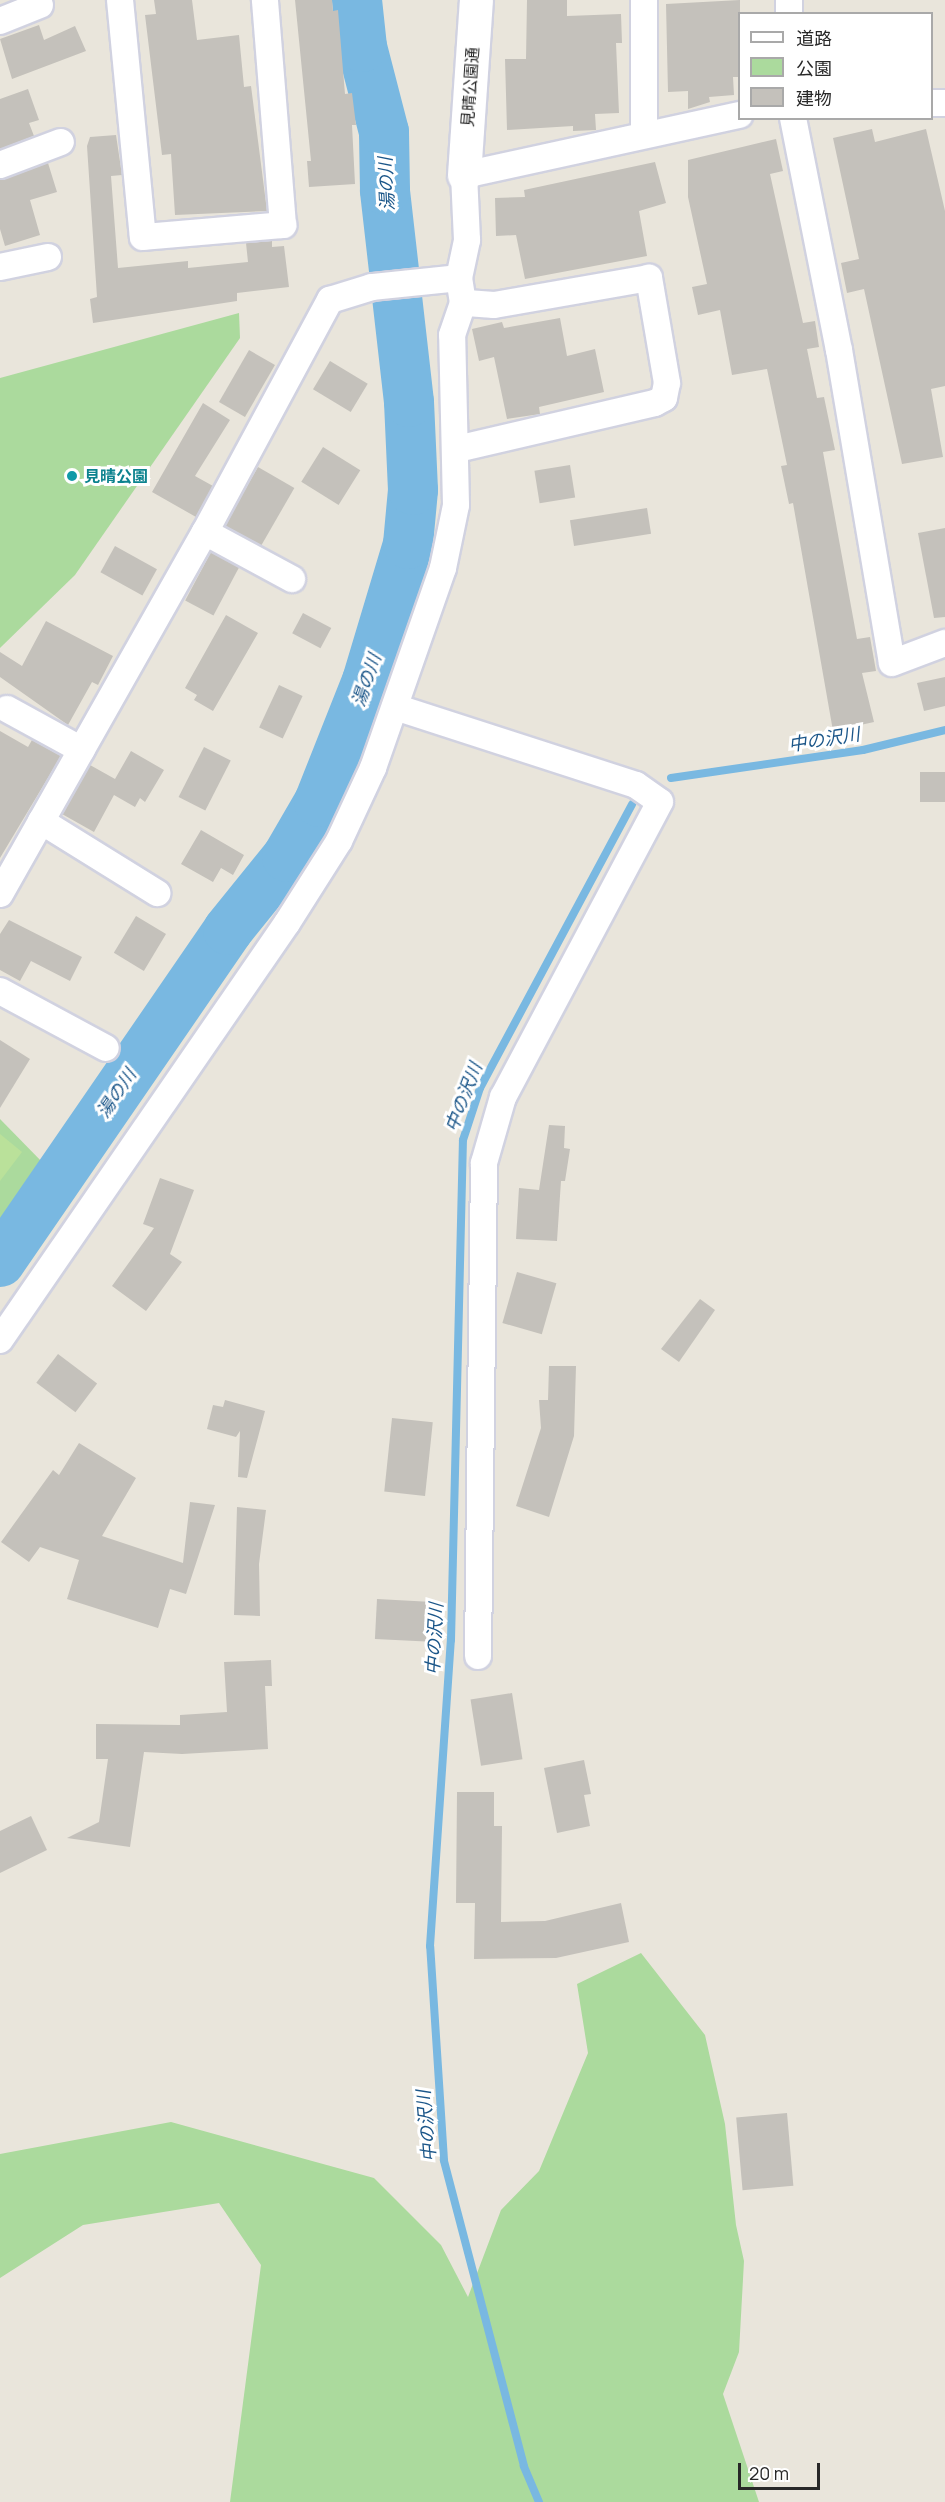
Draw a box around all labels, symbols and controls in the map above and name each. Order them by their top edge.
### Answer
legend [738,12,933,120]
text: 道路 [796,26,832,50]
street label: 見晴公園通 [458,46,482,128]
text: 公園 [796,56,832,80]
text: 建物 [796,86,832,110]
water label: 湯の川 [374,156,398,212]
place label: 見晴公園 [84,466,148,486]
marker: 見晴公園 [65,469,79,483]
water label: 湯の川 [347,651,385,709]
water label: 中の沢川 [787,723,861,755]
water label: 中の沢川 [440,1060,486,1134]
water label: 湯の川 [92,1065,140,1121]
water label: 中の沢川 [421,1602,447,1676]
water label: 中の沢川 [412,2089,440,2163]
scale bar [741,2451,824,2489]
text: 20 m [749,2461,789,2485]

